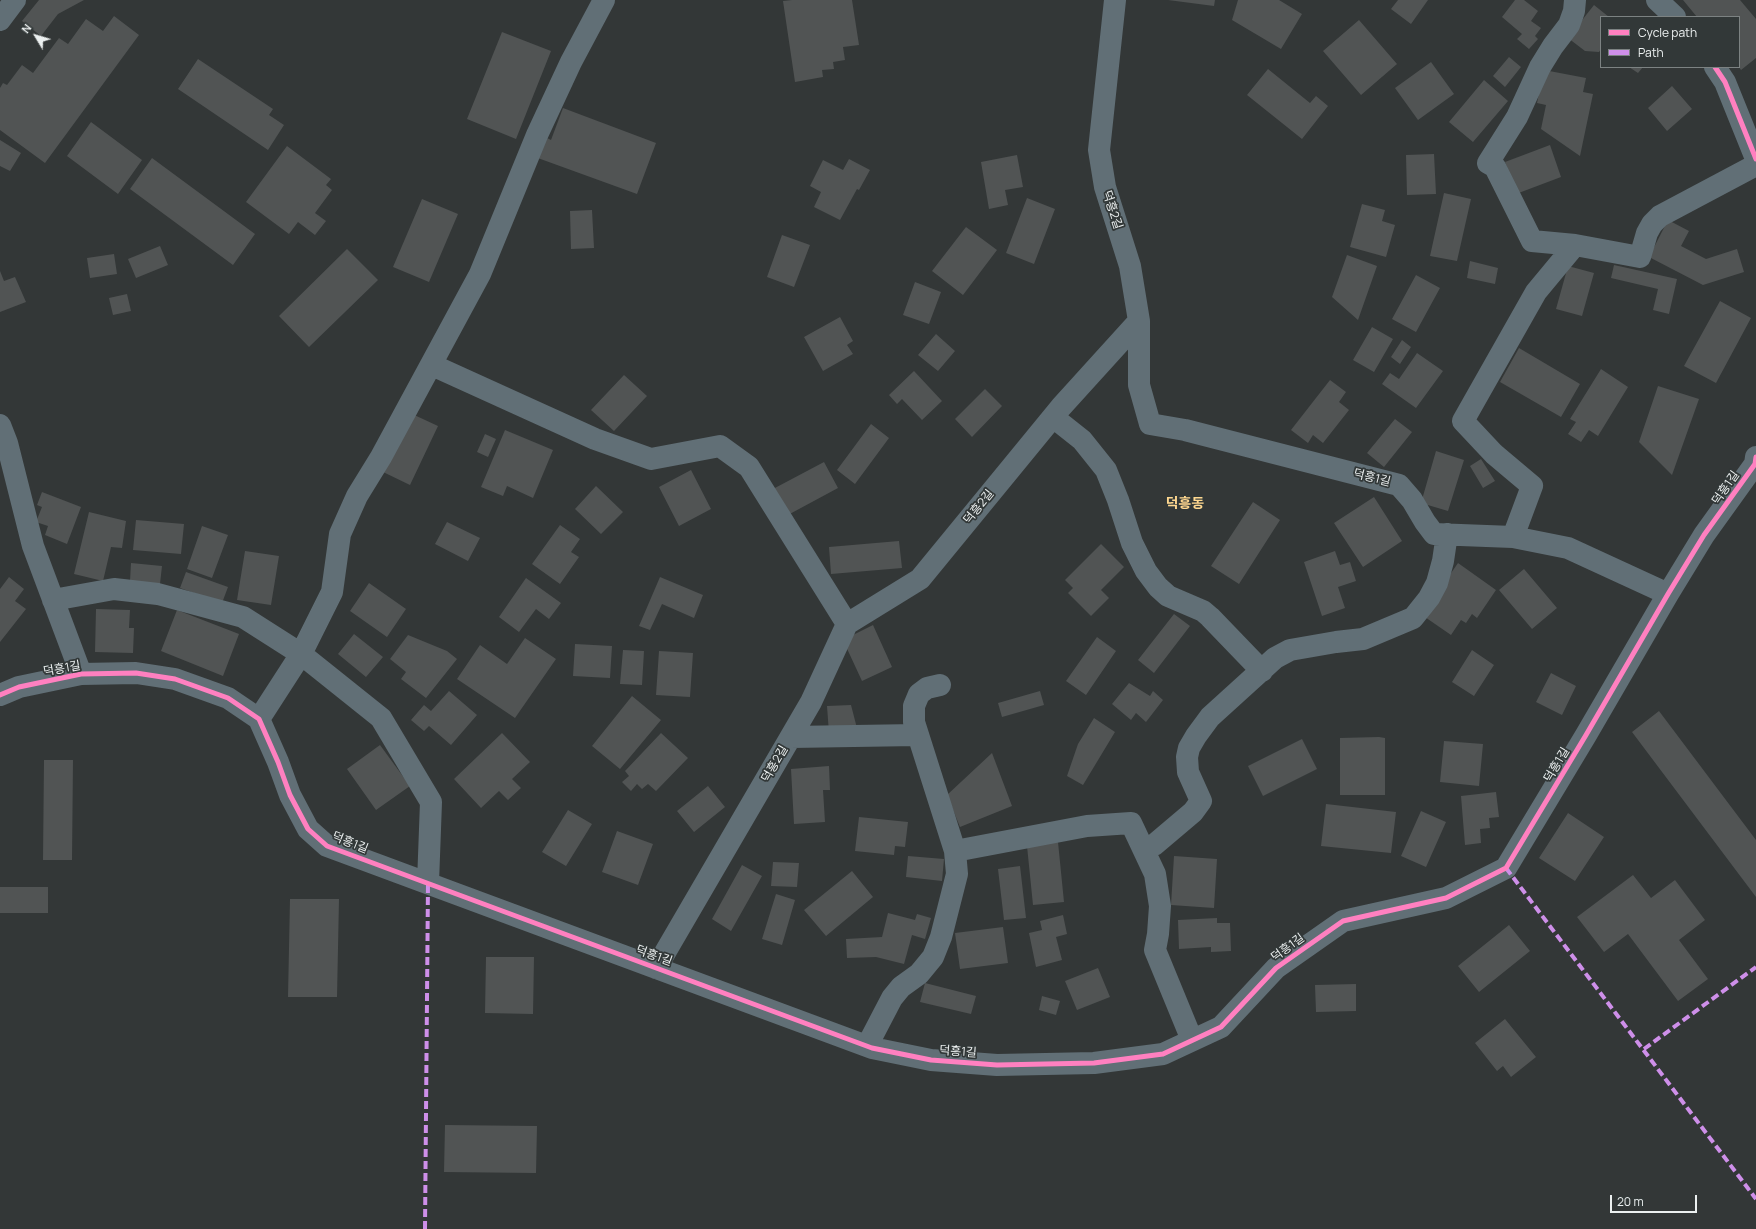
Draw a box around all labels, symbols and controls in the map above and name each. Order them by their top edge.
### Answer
north arrow [16,16,56,56]
legend [1600,16,1740,68]
text: N [18,21,34,36]
text: Cycle path [1638,24,1697,41]
text: Path [1638,44,1664,61]
street label: 덕흥2길 [1099,189,1125,231]
street label: 덕흥1길 [1352,466,1392,490]
street label: 덕흥1길 [1709,468,1743,508]
street label: 덕흥2길 [961,487,997,527]
district label: 덕흥동 [1166,496,1204,512]
street label: 덕흥1길 [42,659,82,679]
street label: 덕흥2길 [759,743,791,785]
street label: 덕흥1길 [1541,745,1573,785]
street label: 덕흥1길 [330,829,370,857]
street label: 덕흥1길 [1268,931,1308,965]
street label: 덕흥1길 [634,943,674,969]
street label: 덕흥1길 [939,1043,977,1061]
scale bar [1612,1187,1699,1213]
text: 20 m [1617,1193,1644,1210]

